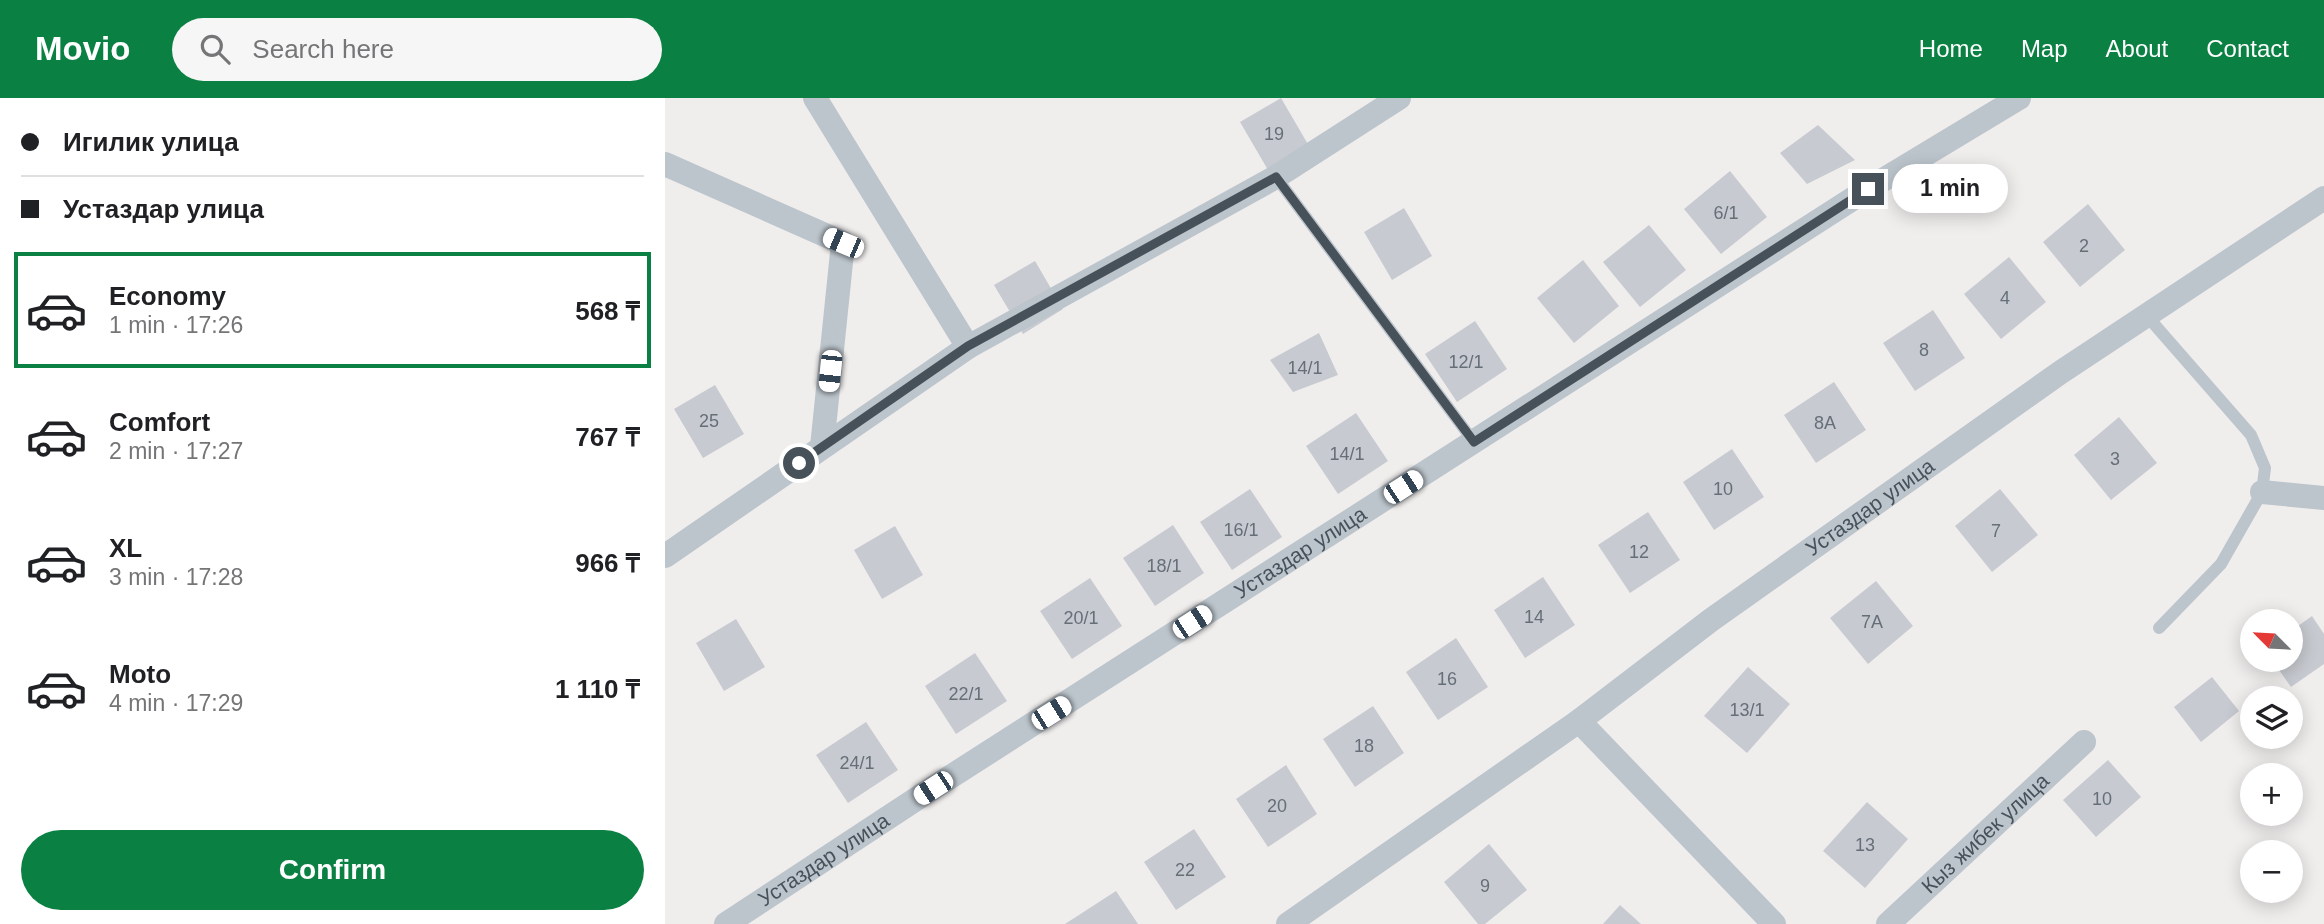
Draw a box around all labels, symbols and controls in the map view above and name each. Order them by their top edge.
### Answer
search box [172,18,662,81]
text: Movio [35,30,130,67]
icon: search [196,30,234,68]
text: Search here [252,34,394,64]
text: Home [1919,35,1983,62]
text: Map [2021,35,2068,62]
text: About [2106,35,2168,62]
text: Contact [2206,35,2289,62]
house number: 19 [1264,124,1284,144]
text: Игилик улица [63,127,239,157]
callout: 1 min [1893,164,2008,214]
route end [1852,173,1884,205]
text: 1 min [1920,175,1980,201]
text: Устаздар улица [63,194,264,224]
house number: 6/1 [1713,203,1739,223]
car [820,225,867,261]
house number: 2 [2079,236,2089,256]
icon: car [25,279,88,342]
text: Economy [109,281,226,311]
house number: 4 [2000,288,2010,308]
text: 568 ₸ [575,296,640,326]
text: 1 min · 17:26 [109,312,243,338]
house number: 8 [1919,340,1929,360]
car [818,349,843,393]
house number: 12/1 [1448,352,1484,372]
house number: 14/1 [1287,358,1323,378]
icon: car [25,405,88,468]
text: Comfort [109,407,210,437]
house number: 25 [699,411,719,431]
house number: 8А [1814,413,1836,433]
text: 767 ₸ [575,422,640,452]
text: 2 min · 17:27 [109,438,243,464]
house number: 14/1 [1329,444,1365,464]
route start [783,447,815,479]
house number: 3 [2110,449,2120,469]
street label: Устаздар улица [1801,453,1939,560]
car [1380,467,1427,507]
house number: 10 [1713,479,1733,499]
street label: Устаздар улица [1230,501,1370,603]
house number: 16/1 [1223,520,1259,540]
house number: 7 [1991,521,2001,541]
icon: car [25,531,88,594]
text: XL [109,533,142,563]
house number: 12 [1629,542,1649,562]
text: 966 ₸ [575,548,640,578]
house number: 18/1 [1146,556,1182,576]
text: 3 min · 17:28 [109,564,243,590]
car [1169,602,1216,642]
house number: 14 [1524,607,1544,627]
house number: 20/1 [1063,608,1099,628]
north arrow [2240,609,2303,672]
map controls [2240,609,2303,903]
house number: 7А [1861,612,1883,632]
icon: car [25,657,88,720]
text: Moto [109,659,171,689]
house number: 16 [1437,669,1457,689]
text: 1 110 ₸ [555,674,640,704]
house number: 22/1 [948,684,984,704]
button: layers [2240,686,2303,749]
text: 4 min · 17:29 [109,690,243,716]
car [1028,693,1075,733]
house number: 13/1 [1729,700,1765,720]
house number: 18 [1354,736,1374,756]
house number: 24/1 [839,753,875,773]
button: + [2240,763,2303,826]
car [910,768,957,808]
street label: Кыз жибек улица [1917,768,2054,898]
house number: 10 [2092,789,2112,809]
house number: 20 [1267,796,1287,816]
street label: Устаздар улица [754,808,893,911]
button: Confirm [21,830,644,910]
house number: 13 [1855,835,1875,855]
button: − [2240,840,2303,903]
house number: 22 [1175,860,1195,880]
house number: 9 [1480,876,1490,896]

